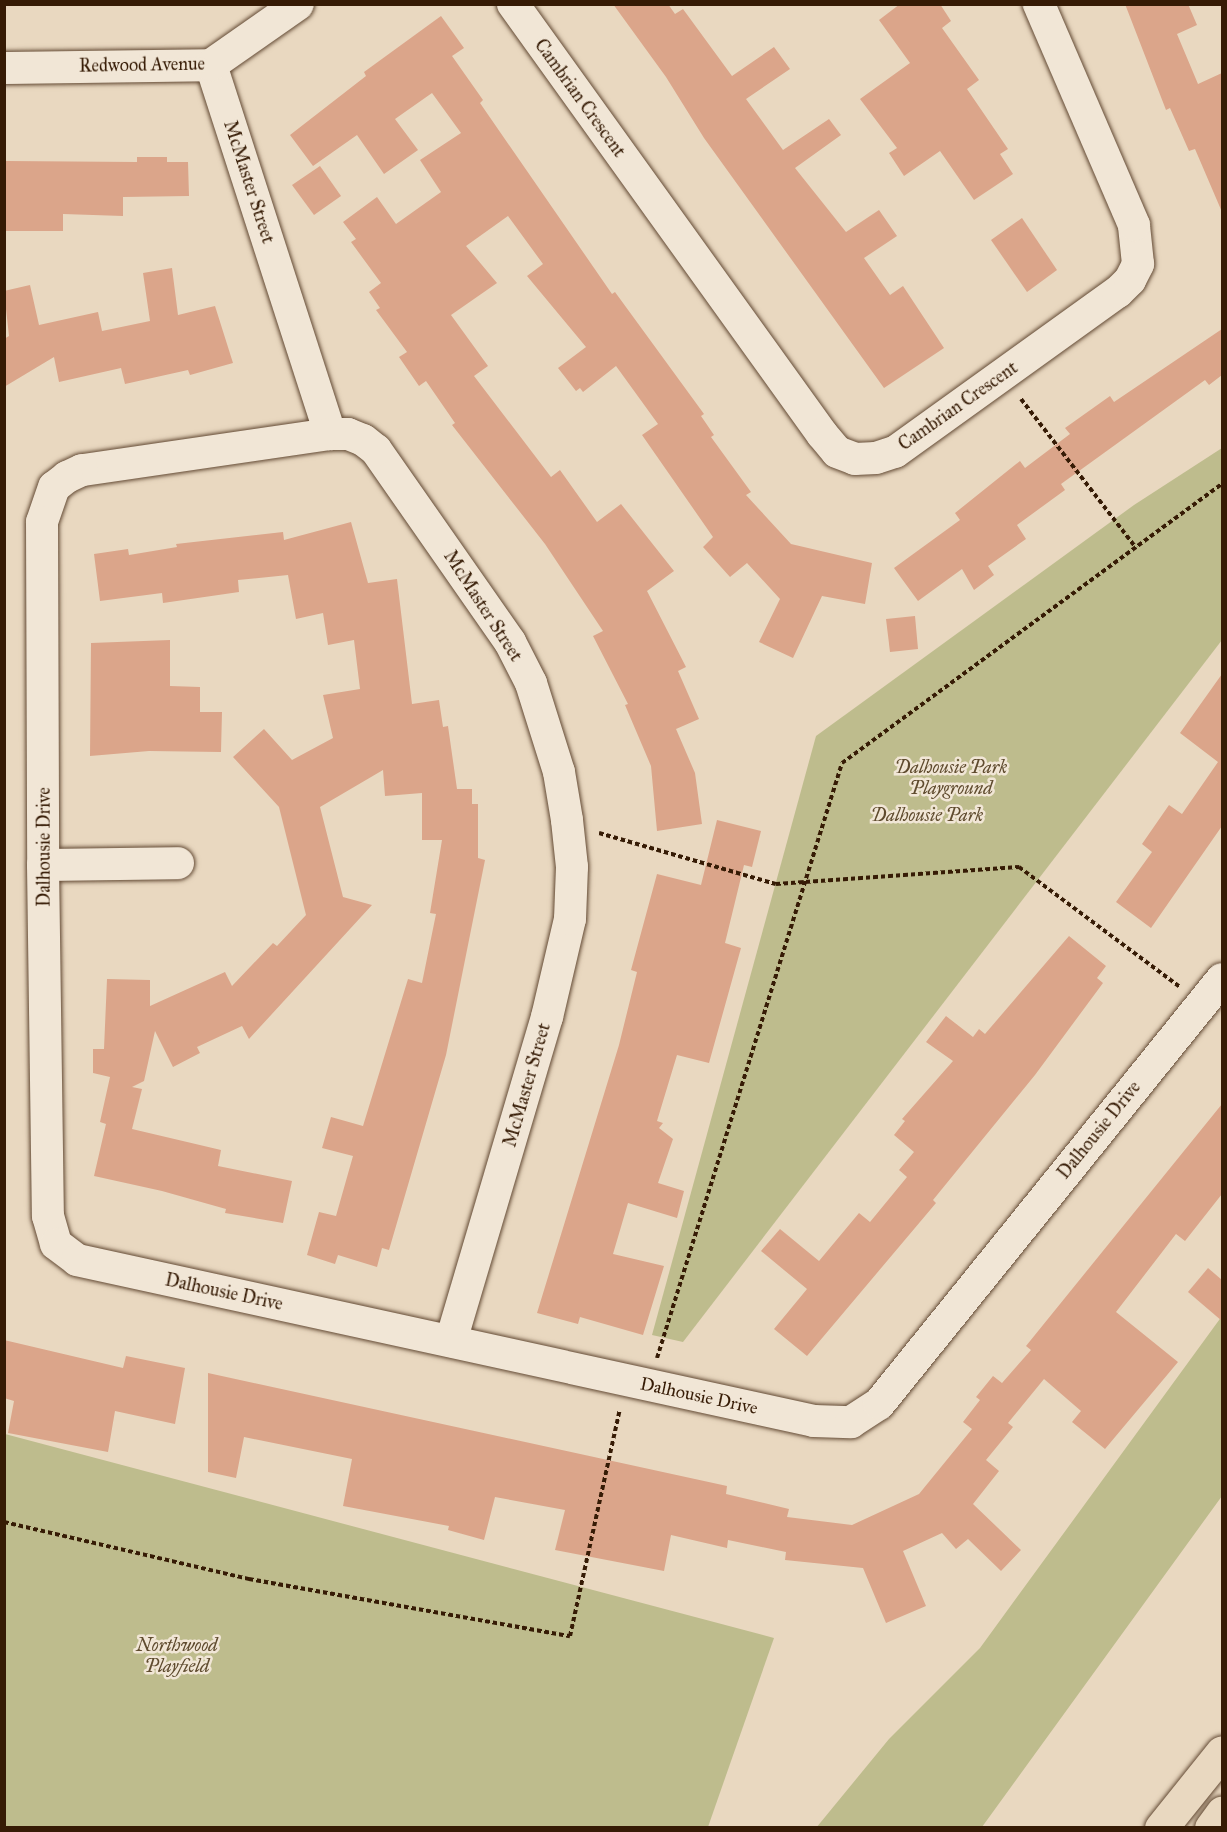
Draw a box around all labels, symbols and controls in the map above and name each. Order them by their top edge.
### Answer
street label: Cambrian Crescent [530,35,630,161]
street label: Redwood Avenue [79,53,205,77]
street label: McMaster Street [219,118,279,246]
street label: Cambrian Crescent [894,357,1022,455]
street label: McMaster Street [439,546,527,666]
park label: Dalhousie Park Playground [895,757,1007,800]
street label: Dalhousie Drive [33,787,55,907]
park label: Dalhousie Park [871,804,983,826]
street label: McMaster Street [499,1021,555,1149]
street label: Dalhousie Drive [1053,1077,1145,1183]
street label: Dalhousie Drive [163,1269,285,1315]
street label: Dalhousie Drive [638,1373,760,1419]
park label: Northwood Playfield [136,1635,218,1678]

